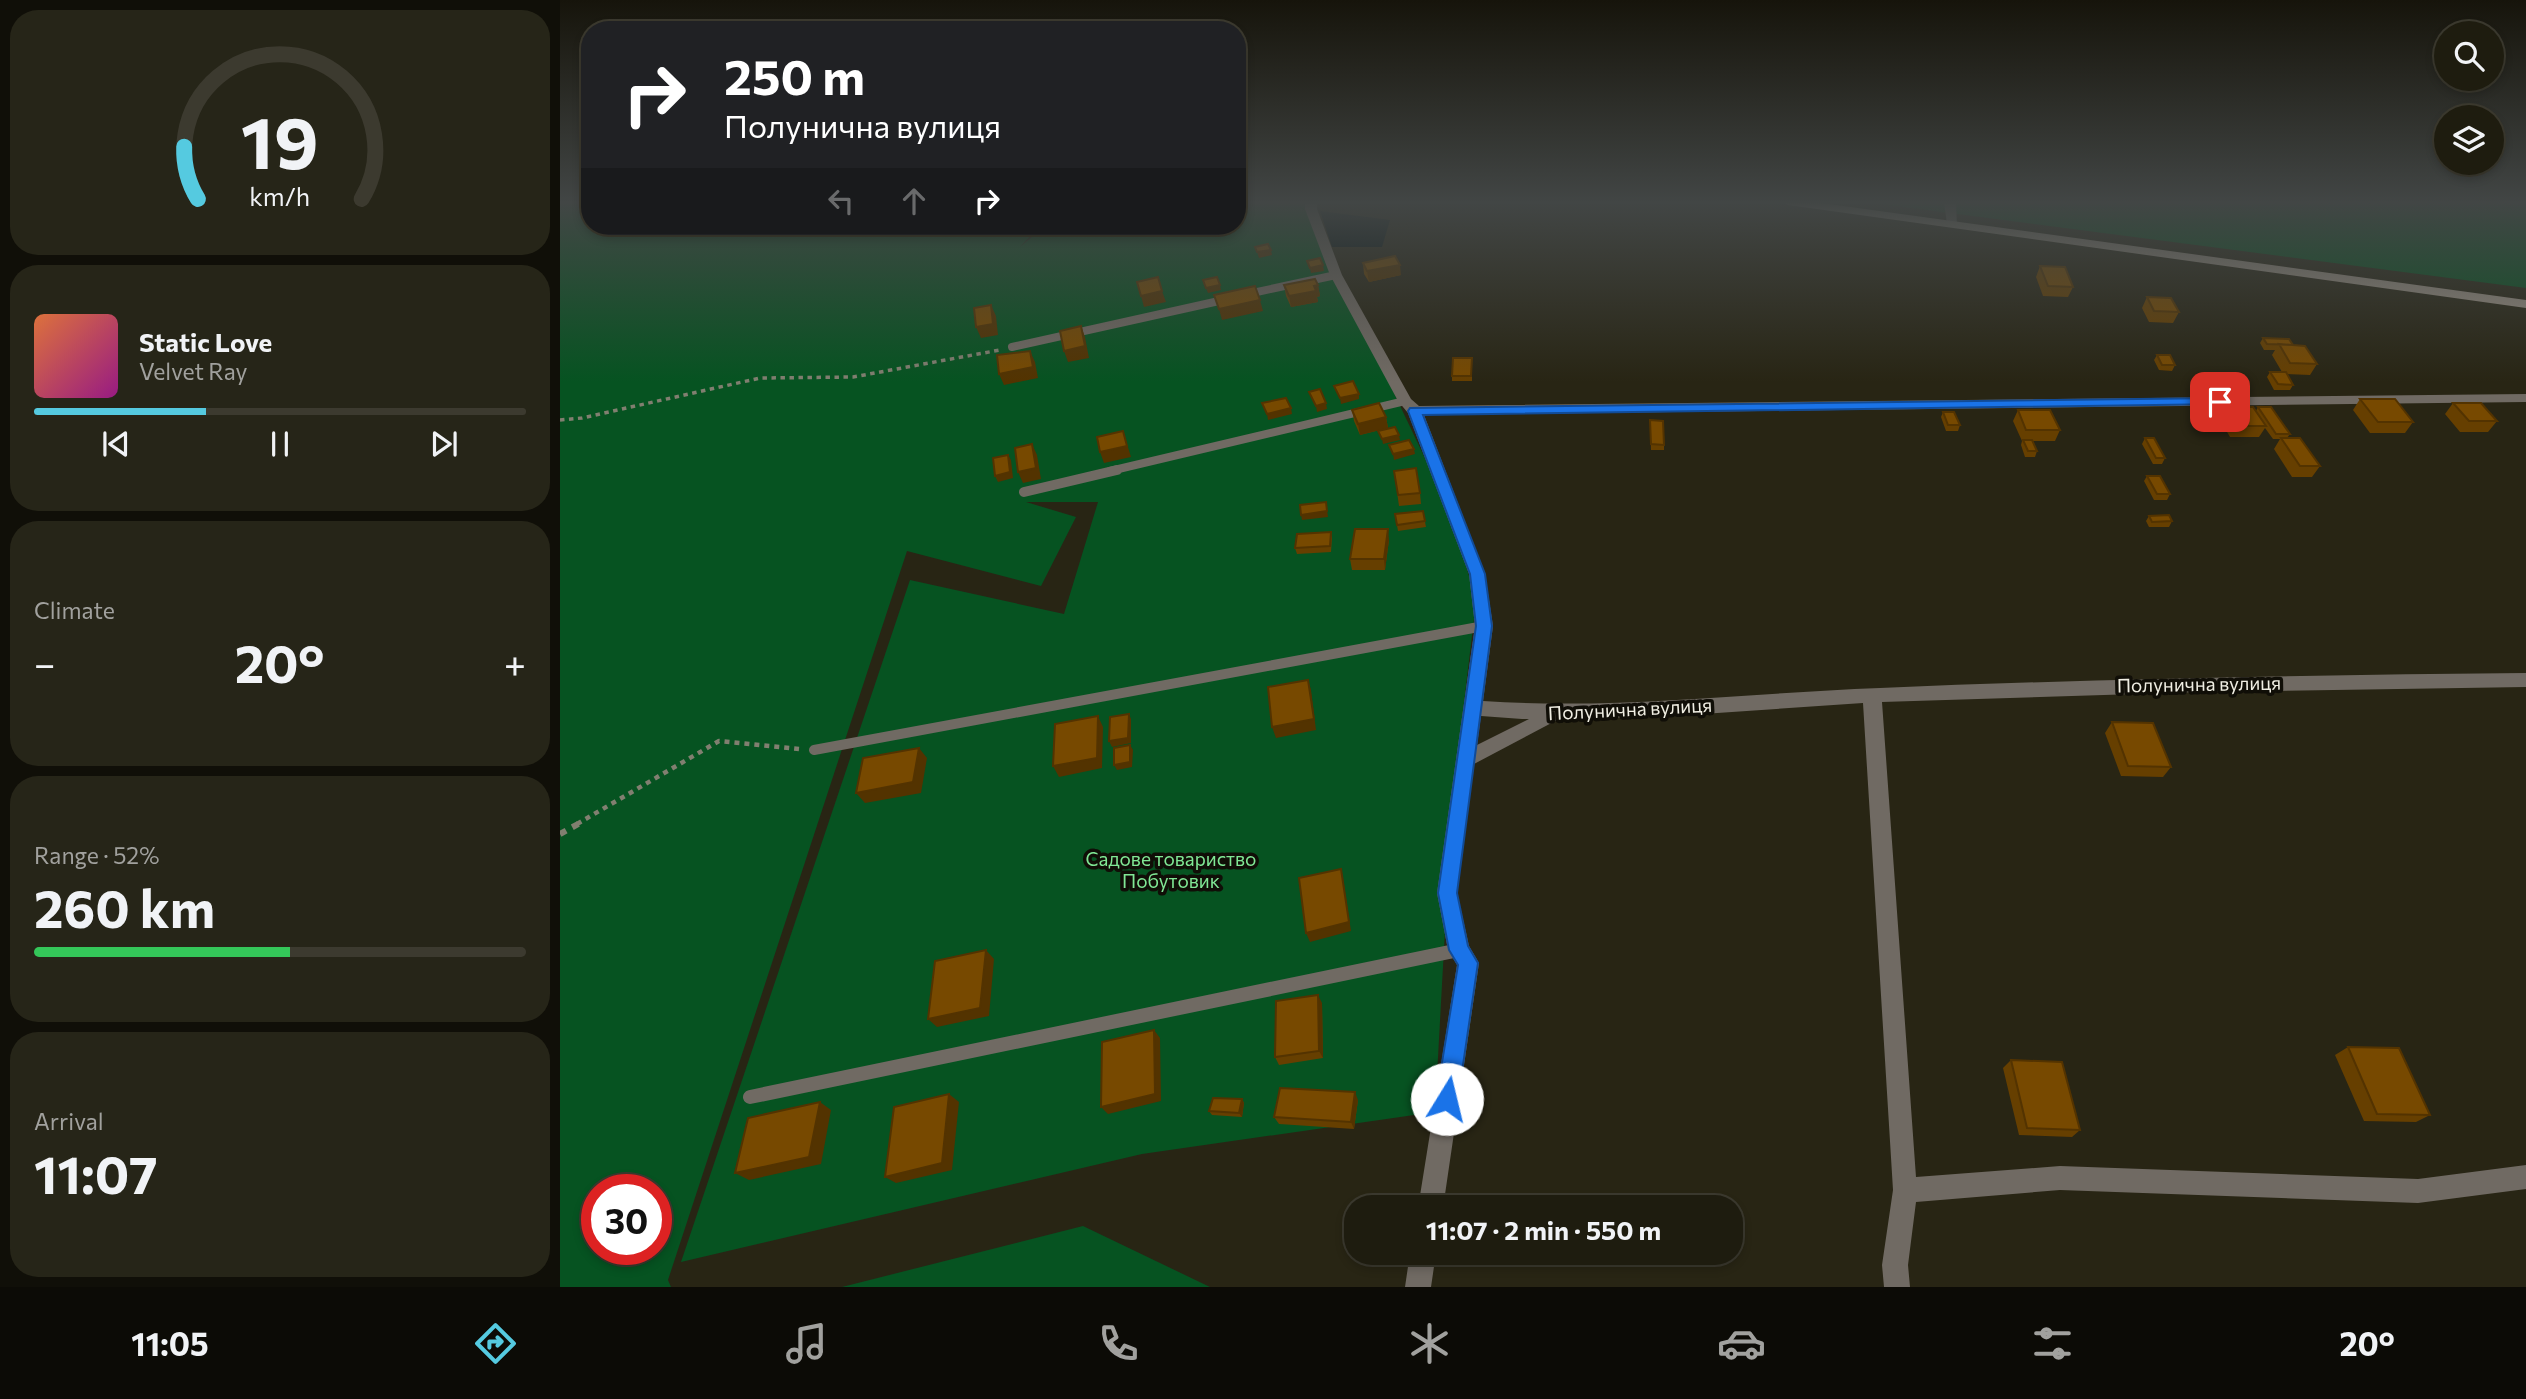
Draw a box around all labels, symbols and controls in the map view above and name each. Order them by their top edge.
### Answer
map controls [2434,21,2504,175]
button: search [2434,21,2504,91]
text: 250 m [724,45,865,105]
icon: right [609,49,700,140]
text: 19 [241,95,319,184]
text: Полунична вулиця [724,105,1001,145]
button: layers [2434,105,2504,175]
text: km/h [250,181,310,211]
icon: left [822,182,860,220]
icon: ahead [895,182,933,220]
icon: right [968,182,1006,220]
text: Static Love [139,326,272,357]
text: Velvet Ray [139,357,247,385]
pin [2190,372,2250,432]
icon: arrive [2201,383,2239,421]
icon: previous [97,425,135,463]
icon: pause [261,425,299,463]
icon: next [425,425,463,463]
text: Climate [34,596,115,624]
text: 20° [235,630,325,694]
text: − [34,639,56,686]
text: + [504,639,526,686]
street label: Полунична вулиця [2117,671,2281,696]
street label: Полунична вулиця [1547,693,1713,724]
text: Range · 52% [34,841,159,869]
park label: Садове товариство Побутовик [1086,847,1256,892]
text: 260 km [34,875,215,939]
position arrow [1410,1062,1484,1136]
text: Arrival [34,1107,104,1135]
text: 11:07 [34,1141,157,1205]
speed limit sign: 30 [581,1174,672,1265]
text: 11:07 · 2 min · 550 m [1426,1214,1661,1245]
icon: directions [471,1319,520,1368]
icon: music [782,1319,831,1368]
icon: phone [1094,1319,1143,1368]
icon: climate [1405,1319,1454,1368]
icon: car [1717,1319,1766,1368]
icon: filters [2028,1319,2077,1368]
text: 11:05 [131,1323,209,1363]
text: 20° [2340,1323,2395,1363]

